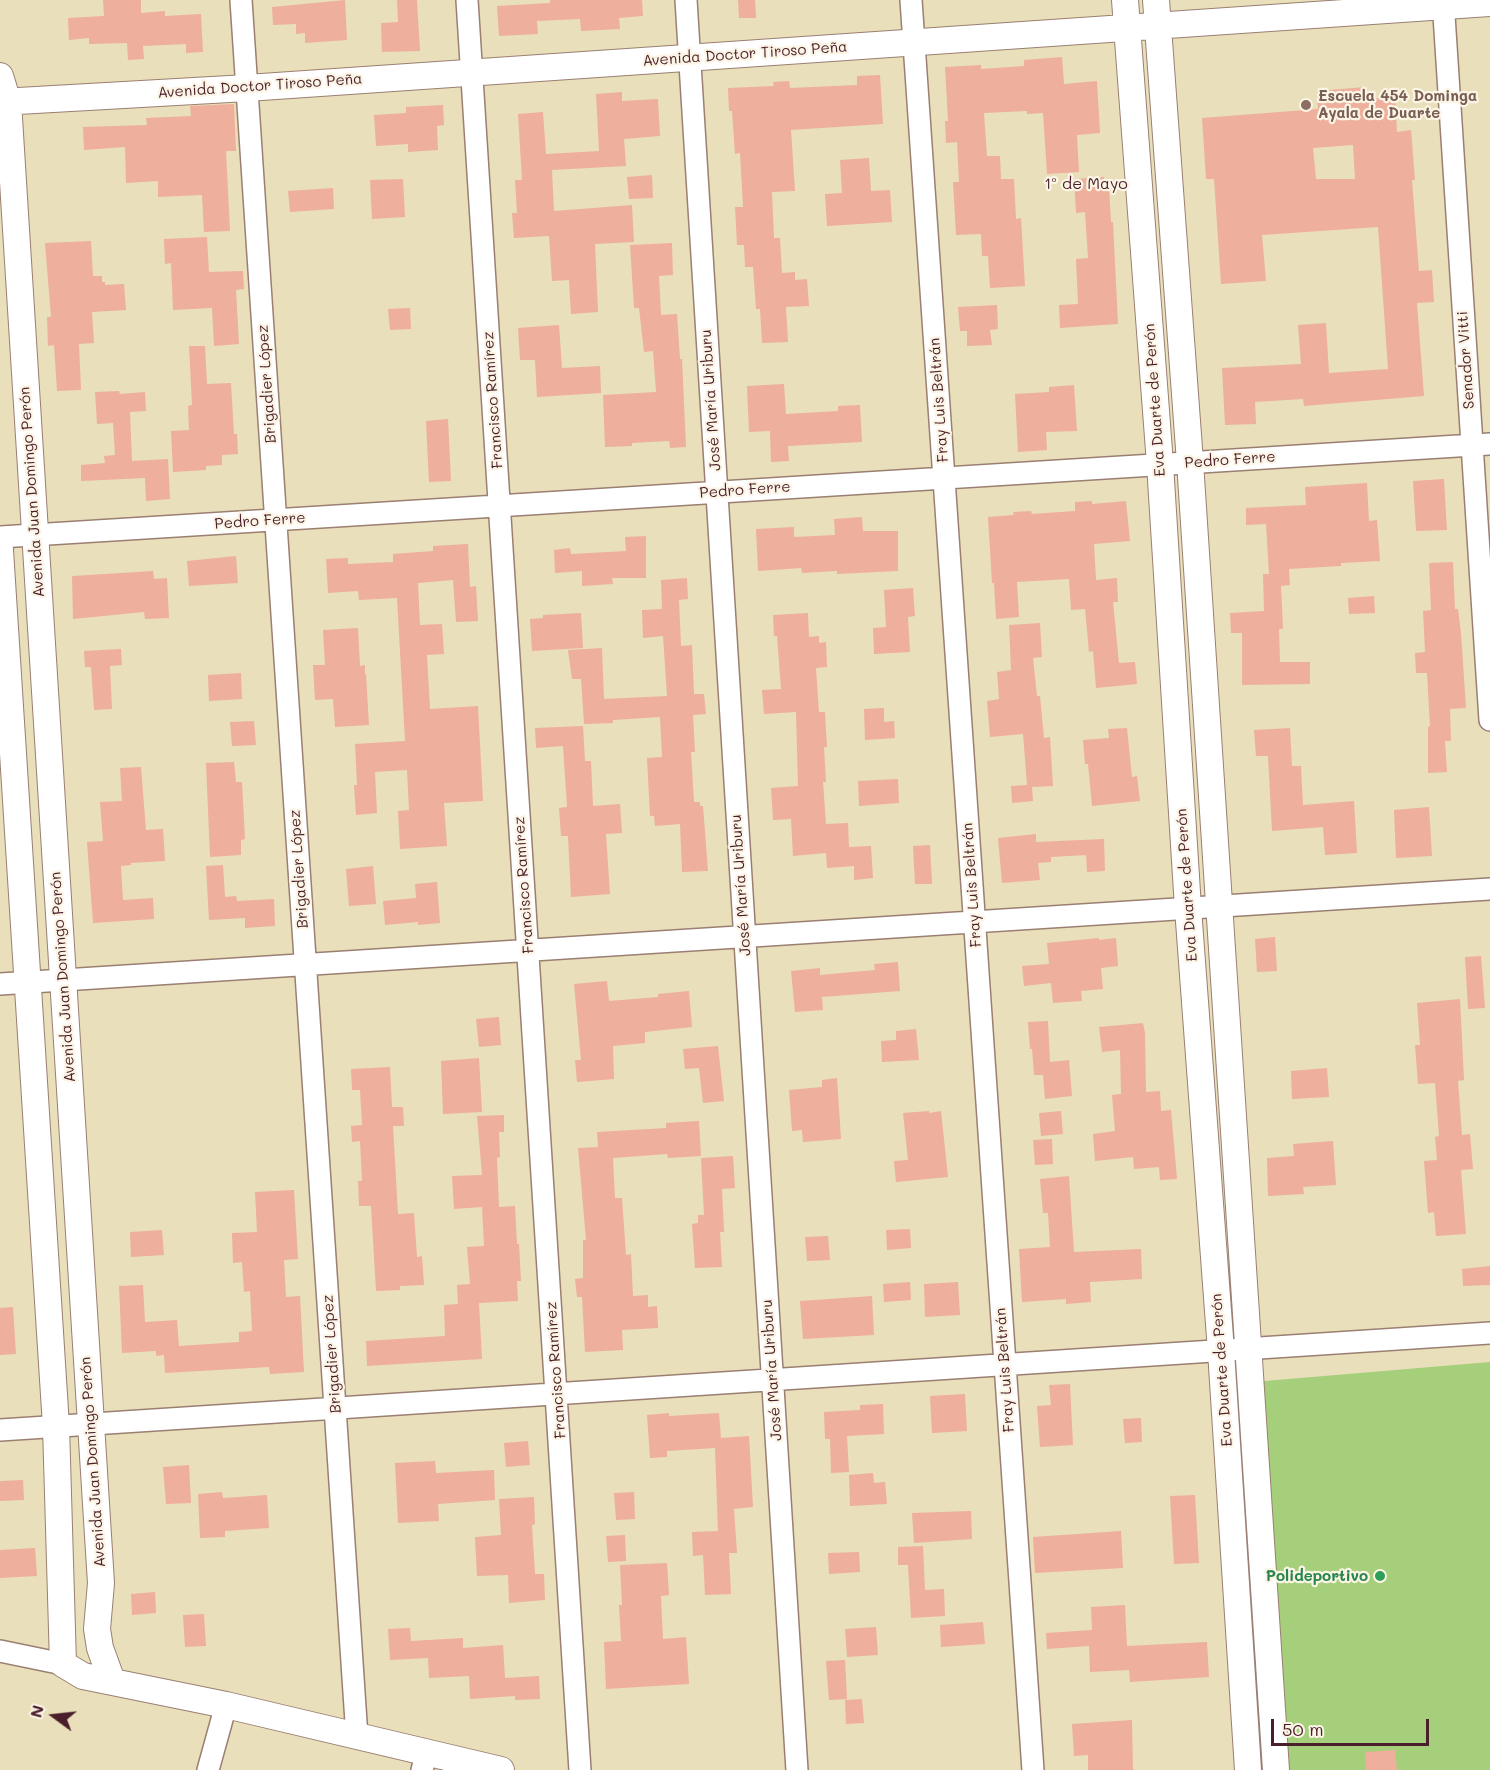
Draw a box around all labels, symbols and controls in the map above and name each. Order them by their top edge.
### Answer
street label: Avenida Doctor Tiroso Peña [642,38,848,70]
street label: Avenida Doctor Tiroso Peña [157,70,363,102]
place label: Escuela 454 Dominga Ayala de Duarte [1318,87,1477,122]
marker: Escuela 454 Dominga Ayala de Duarte [1299,98,1313,112]
district label: 1º de Mayo [1044,174,1128,194]
street label: Senador Vitti [1454,310,1478,410]
street label: Eva Duarte de Perón [1141,323,1169,477]
street label: Brigadier López [254,324,280,444]
street label: José María Uriburu [697,329,725,471]
street label: Francisco Ramírez [479,331,507,469]
street label: Fray Luis Beltrán [926,337,952,463]
street label: Avenida Juan Domingo Perón [16,386,48,598]
street label: Pedro Ferre [1184,448,1276,472]
street label: Pedro Ferre [699,478,791,502]
street label: Pedro Ferre [214,509,306,533]
street label: Eva Duarte de Perón [1173,808,1201,962]
street label: Brigadier López [286,809,312,929]
street label: José María Uriburu [727,814,755,956]
street label: Francisco Ramírez [510,816,538,954]
street label: Fray Luis Beltrán [959,822,985,948]
street label: Avenida Juan Domingo Perón [47,871,79,1083]
street label: Eva Duarte de Perón [1208,1293,1236,1447]
street label: Brigadier López [319,1294,345,1414]
street label: José María Uriburu [758,1299,786,1441]
street label: Francisco Ramírez [542,1301,570,1439]
street label: Fray Luis Beltrán [992,1307,1018,1433]
street label: Avenida Juan Domingo Perón [77,1356,109,1568]
place label: Polideportivo [1266,1567,1368,1585]
marker: Polideportivo [1373,1569,1387,1583]
north arrow [24,1686,84,1746]
text: N [24,1703,48,1720]
scale bar [1274,1707,1432,1745]
text: 50 m [1282,1717,1324,1741]

